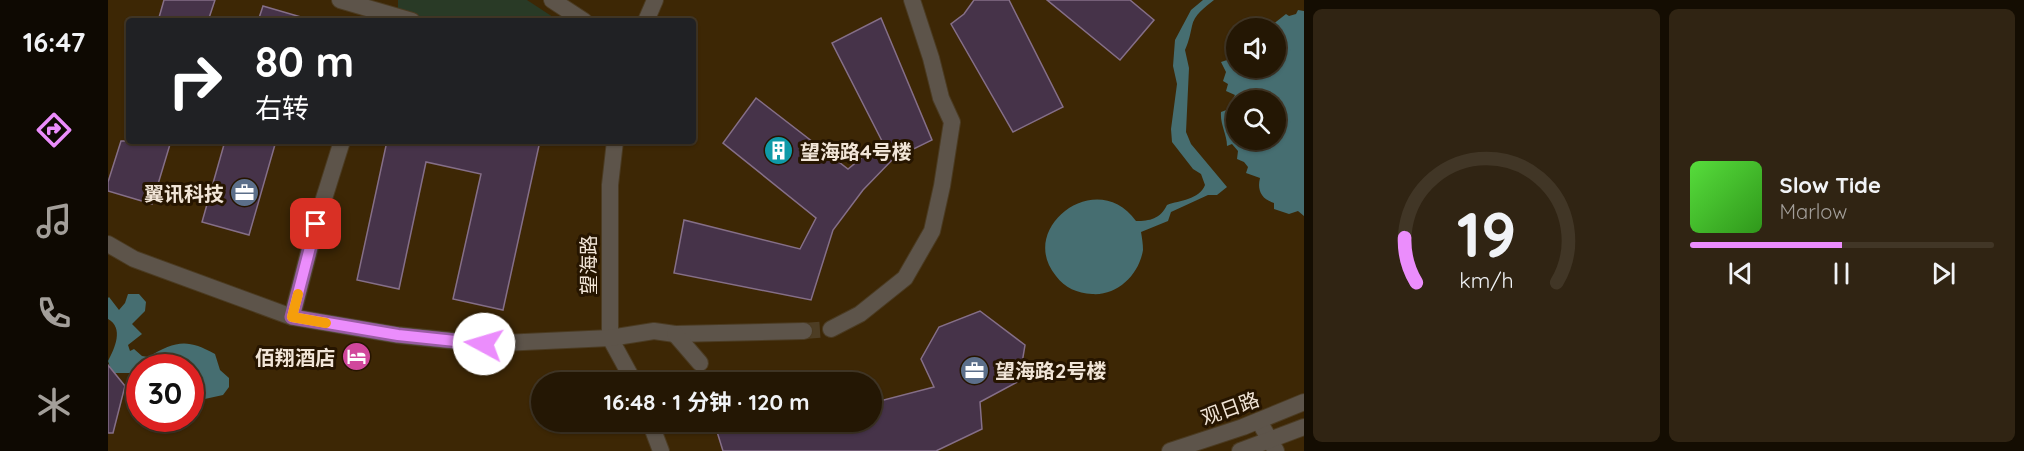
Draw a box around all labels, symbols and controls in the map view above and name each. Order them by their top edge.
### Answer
map controls [1226,18,1286,150]
button: sound [1226,18,1286,78]
text: 16:47 [23,25,85,59]
text: 80 m [255,35,354,88]
icon: right [156,42,234,120]
button: search [1226,90,1286,150]
text: 右转 [255,91,309,125]
icon: directions [33,109,75,151]
building icon: 望海路4号楼 [763,135,795,167]
place label: 望海路4号楼 [800,139,912,164]
text: Slow Tide [1780,171,1881,199]
office icon: 翼讯科技 [229,177,261,209]
place label: 翼讯科技 [144,181,224,206]
text: 19 [1456,195,1516,273]
pin [290,198,341,249]
text: Marlow [1780,199,1847,224]
icon: music [33,200,75,242]
icon: arrive [299,207,332,240]
street label: 望海路 [576,235,601,295]
icon: previous [1724,257,1757,290]
icon: pause [1825,257,1858,290]
icon: next [1927,257,1960,290]
text: km/h [1459,267,1513,293]
icon: phone [33,292,75,334]
position arrow [452,312,516,376]
hotel icon: 佰翔酒店 [340,341,372,373]
place label: 佰翔酒店 [255,345,335,370]
speed limit sign: 30 [126,354,204,432]
office icon: 望海路2号楼 [958,354,990,386]
place label: 望海路2号楼 [995,358,1106,383]
icon: climate [33,384,75,426]
street label: 观日路 [1198,386,1262,430]
text: 16:48 · 1 分钟 · 120 m [604,388,809,416]

